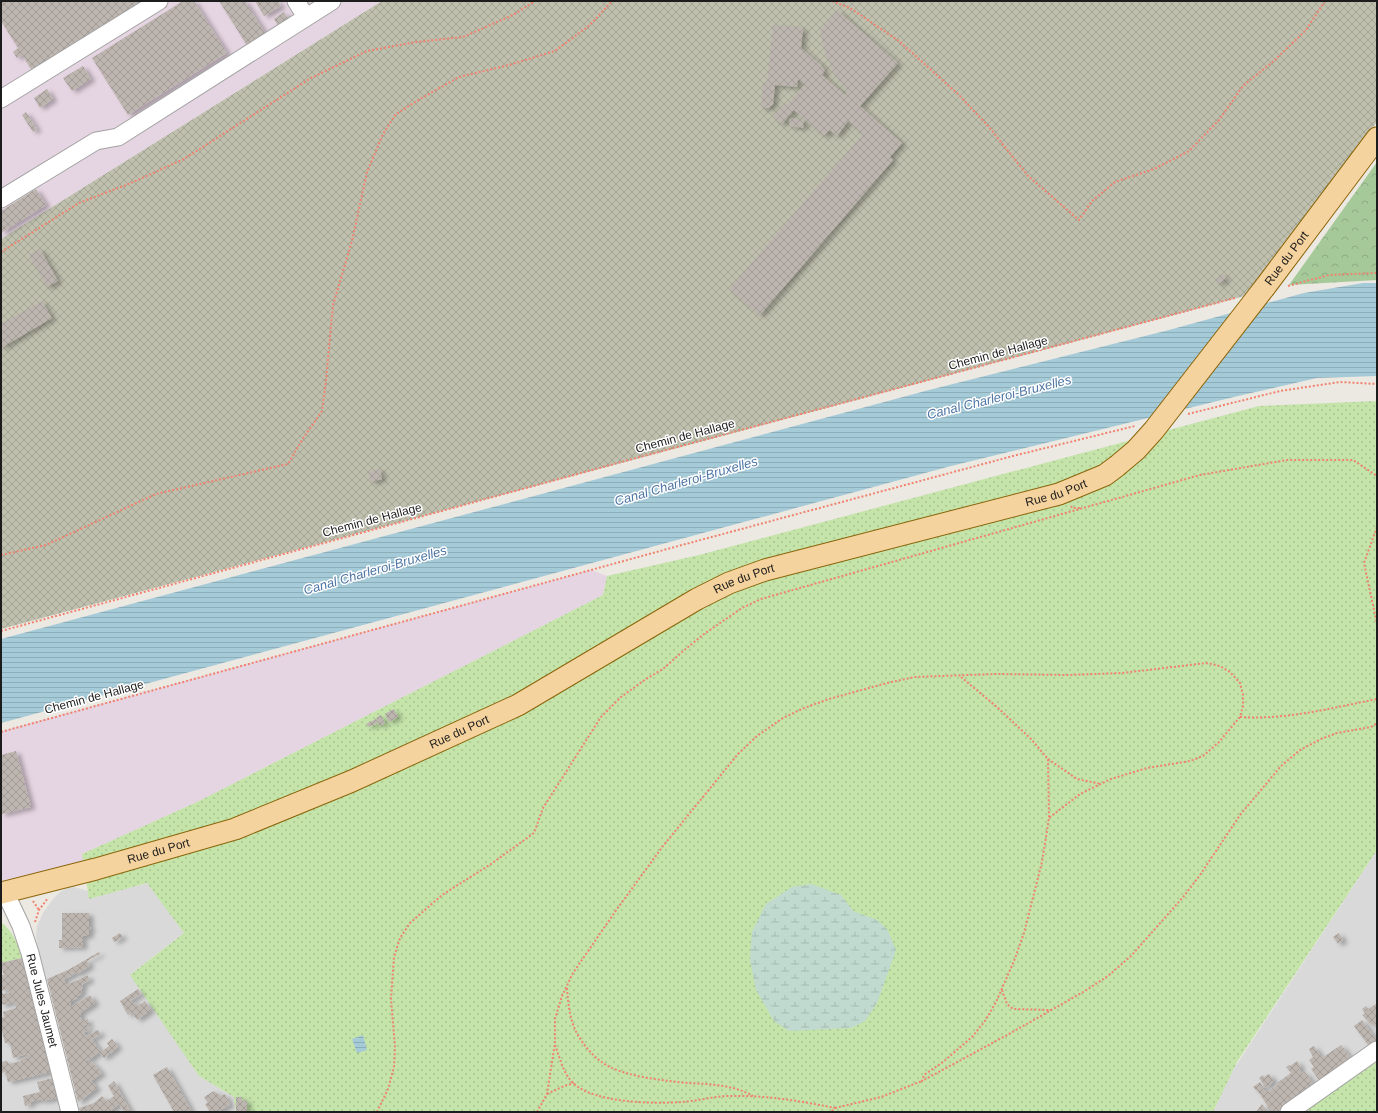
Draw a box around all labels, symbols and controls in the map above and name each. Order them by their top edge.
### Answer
street label: Rue du Port [1262,228,1312,288]
street label: Chemin de Hallage [947,333,1049,373]
water label: Canal Charleroi-Bruxelles [925,372,1073,422]
street label: Chemin de Hallage [634,416,736,456]
water label: Canal Charleroi-Bruxelles [613,453,760,509]
street label: Rue du Port [1024,476,1090,509]
street label: Chemin de Hallage [321,500,423,540]
water label: Canal Charleroi-Bruxelles [302,542,449,598]
street label: Rue du Port [711,561,776,597]
street label: Chemin de Hallage [43,677,145,717]
street label: Rue du Port [427,712,492,752]
street label: Rue du Port [126,835,192,867]
street label: Rue Jules Jaumet [23,952,61,1049]

